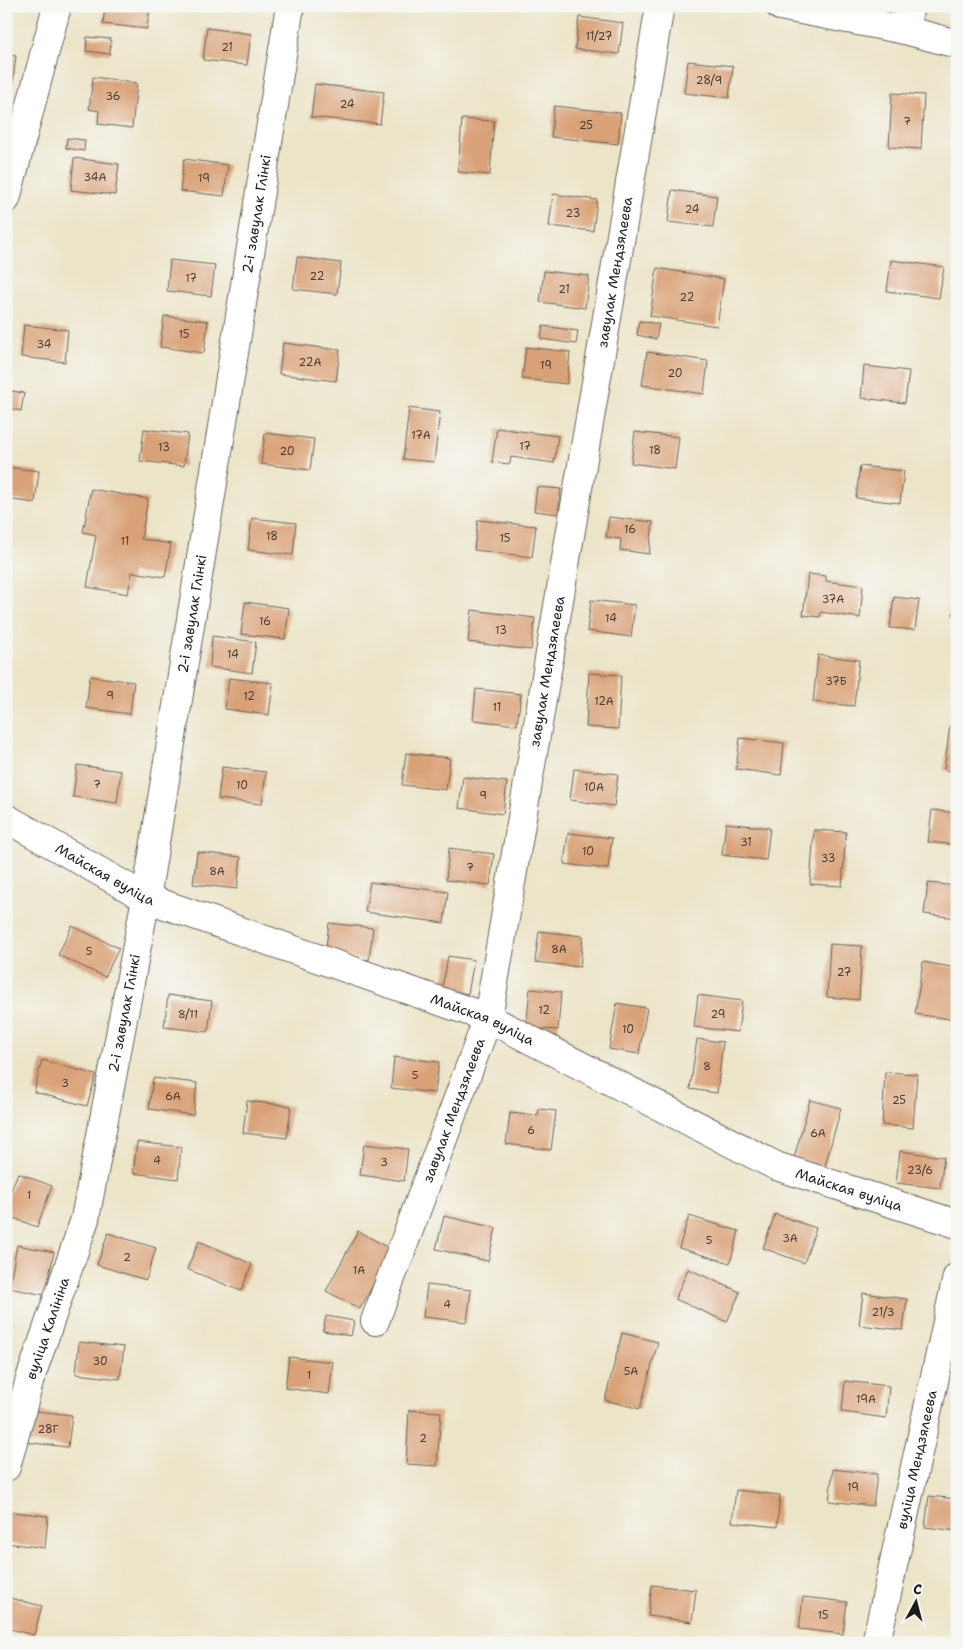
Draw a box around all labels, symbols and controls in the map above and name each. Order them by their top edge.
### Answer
house number: 11/27 [586,29,613,44]
house number: 21 [221,40,233,55]
house number: 28/9 [696,73,722,88]
house number: 36 [105,89,121,104]
house number: 24 [340,97,355,112]
house number: 7 [903,114,911,129]
house number: 25 [579,118,593,133]
street label: 2-і завулак Глінкі [238,153,275,275]
house number: 34А [84,170,106,185]
house number: 19 [198,171,210,186]
street label: завулак Мендзялеева [593,195,637,349]
house number: 24 [685,202,700,217]
house number: 23 [566,206,580,221]
house number: 22 [310,269,324,284]
house number: 17 [185,271,197,286]
house number: 21 [558,282,570,297]
house number: 22 [680,290,694,305]
house number: 15 [178,327,190,342]
house number: 34 [37,337,52,352]
house number: 22А [299,355,321,370]
house number: 19 [540,358,552,373]
house number: 20 [667,366,683,381]
house number: 17А [411,428,431,443]
house number: 17 [519,439,531,454]
house number: 13 [158,440,170,455]
house number: 18 [649,443,661,458]
house number: 20 [279,444,295,459]
house number: 16 [624,522,636,537]
house number: 18 [266,529,278,544]
house number: 15 [499,531,511,546]
house number: 11 [121,534,129,549]
street label: 2-і завулак Глінкі [173,553,210,674]
house number: 37А [822,592,844,607]
street label: завулак Мендзялеева [525,594,569,748]
house number: 14 [605,611,617,626]
house number: 16 [259,614,271,629]
house number: 13 [495,623,507,638]
house number: 14 [227,647,239,662]
house number: 37Б [825,674,847,689]
house number: 9 [106,688,114,703]
house number: 12 [243,689,255,704]
house number: 12А [594,694,614,709]
house number: 11 [493,700,501,715]
house number: 7 [93,777,101,792]
house number: 10 [236,778,248,793]
house number: 10А [584,780,604,795]
house number: 9 [479,788,487,803]
house number: 31 [740,835,752,850]
street label: Майская вуліца [52,839,157,909]
house number: 10 [582,844,594,859]
house number: 33 [821,851,835,866]
house number: 7 [466,860,474,875]
house number: 8А [209,864,225,879]
house number: 8А [551,942,567,957]
house number: 5 [86,944,93,959]
street label: 2-і завулак Глінкі [104,953,144,1074]
house number: 27 [837,965,852,980]
street label: Майская вуліца [428,990,538,1049]
house number: 12 [538,1003,550,1018]
house number: 8/11 [178,1007,198,1022]
house number: 29 [711,1007,725,1022]
house number: 10 [622,1022,634,1037]
street label: завулак Мендзялеева [418,1035,489,1185]
house number: 8 [703,1059,711,1074]
house number: 5 [412,1068,419,1083]
house number: 3 [61,1076,69,1091]
house number: 6А [165,1089,181,1104]
house number: 25 [892,1093,906,1108]
house number: 6 [527,1123,535,1138]
house number: 6А [810,1126,826,1141]
house number: 4 [153,1153,161,1168]
house number: 3 [380,1155,388,1170]
house number: 23/6 [907,1163,933,1178]
street label: Майская вуліца [793,1164,905,1215]
house number: 1 [27,1188,31,1203]
house number: 3А [782,1231,798,1246]
house number: 5 [706,1233,713,1248]
house number: 2 [123,1250,131,1265]
house number: 1А [353,1263,365,1278]
street label: вуліца Калініна [22,1274,73,1382]
house number: 4 [443,1297,451,1312]
house number: 21/3 [872,1305,894,1320]
house number: 30 [92,1354,108,1369]
house number: 5А [624,1364,638,1379]
house number: 1 [307,1368,311,1383]
street label: вуліца Мендзялеева [892,1388,941,1531]
house number: 19А [856,1392,876,1407]
house number: 28Г [38,1422,59,1437]
house number: 2 [419,1431,427,1446]
house number: 19 [847,1480,859,1495]
north arrow [890,1576,940,1626]
text: С [912,1580,923,1599]
house number: 15 [817,1608,829,1623]

